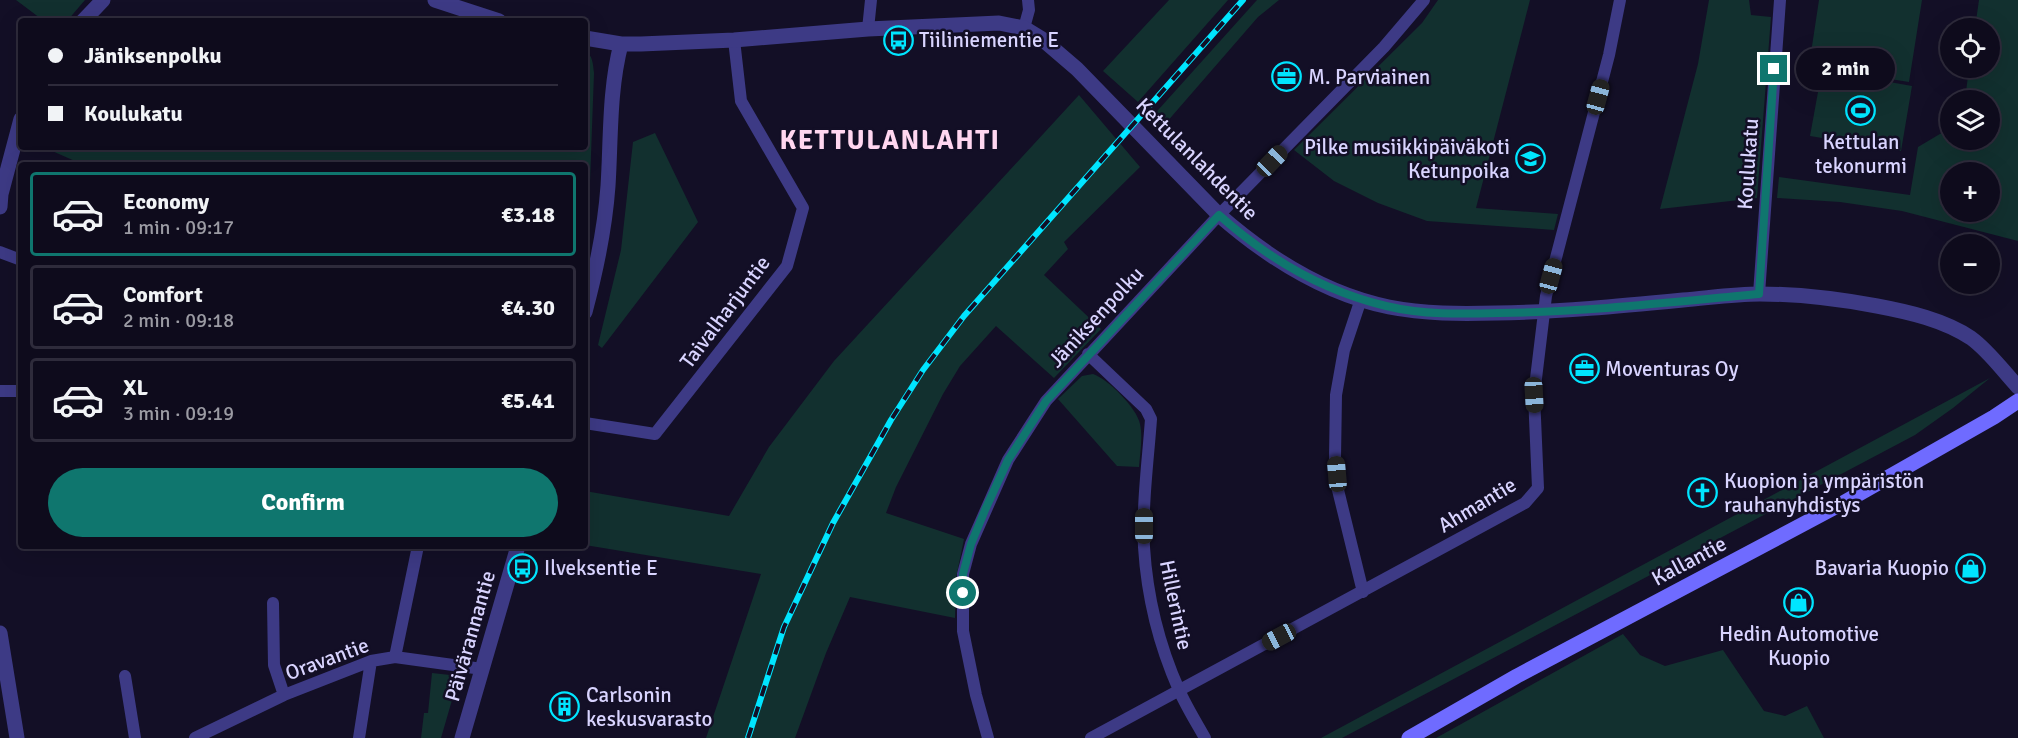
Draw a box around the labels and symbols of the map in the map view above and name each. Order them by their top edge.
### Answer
bus stop icon: Tiiliniementie E [882,24,914,56]
place label: Tiiliniementie E [919,27,1059,53]
callout: 2 min [1795,48,1894,90]
route end [1760,55,1787,82]
office icon: M. Parviainen [1271,61,1303,93]
place label: M. Parviainen [1308,64,1430,90]
car [1585,77,1611,117]
street label: Kettulanlahdentie [1130,92,1264,226]
sports icon: Kettulan tekonurmi [1845,95,1877,127]
street label: Koulukatu [1732,117,1764,211]
district label: KETTULANLAHTI [780,124,1000,157]
place label: Kettulan tekonurmi [1815,129,1907,179]
place label: Pilke musiikkipäiväkoti Ketunpoika [1304,134,1510,184]
car [1253,142,1291,180]
school or university icon: Pilke musiikkipäiväkoti Ketunpoika [1515,143,1547,175]
street label: Taivalharjuntie [674,251,776,373]
car [1538,256,1564,296]
street label: Jäniksenpolku [1043,261,1149,373]
office icon: Moventuras Oy [1568,353,1600,385]
place label: Moventuras Oy [1605,356,1739,382]
car [1524,377,1544,413]
car [1326,455,1348,493]
place label: Kuopion ja ympäristön rauhanyhdistys [1724,468,1924,518]
street label: Ahmantie [1433,471,1521,539]
church icon: Kuopion ja ympäristön rauhanyhdistys [1687,477,1719,509]
car [1135,508,1153,544]
street label: Kallantie [1647,530,1731,592]
bus stop icon: Ilveksentie E [507,552,539,584]
shop icon: Bavaria Kuopio [1954,552,1986,584]
place label: Ilveksentie E [544,555,658,581]
place label: Bavaria Kuopio [1815,555,1949,581]
street label: Hillerintie [1154,558,1198,652]
street label: Päivärannantie [439,568,501,704]
route start [949,579,976,606]
shop icon: Hedin Automotive Kuopio [1783,587,1815,619]
car [1259,621,1299,653]
place label: Hedin Automotive Kuopio [1719,621,1879,671]
street label: Oravantie [282,632,372,686]
place label: Carlsonin keskusvarasto [586,682,712,732]
building icon: Carlsonin keskusvarasto [549,691,581,723]

